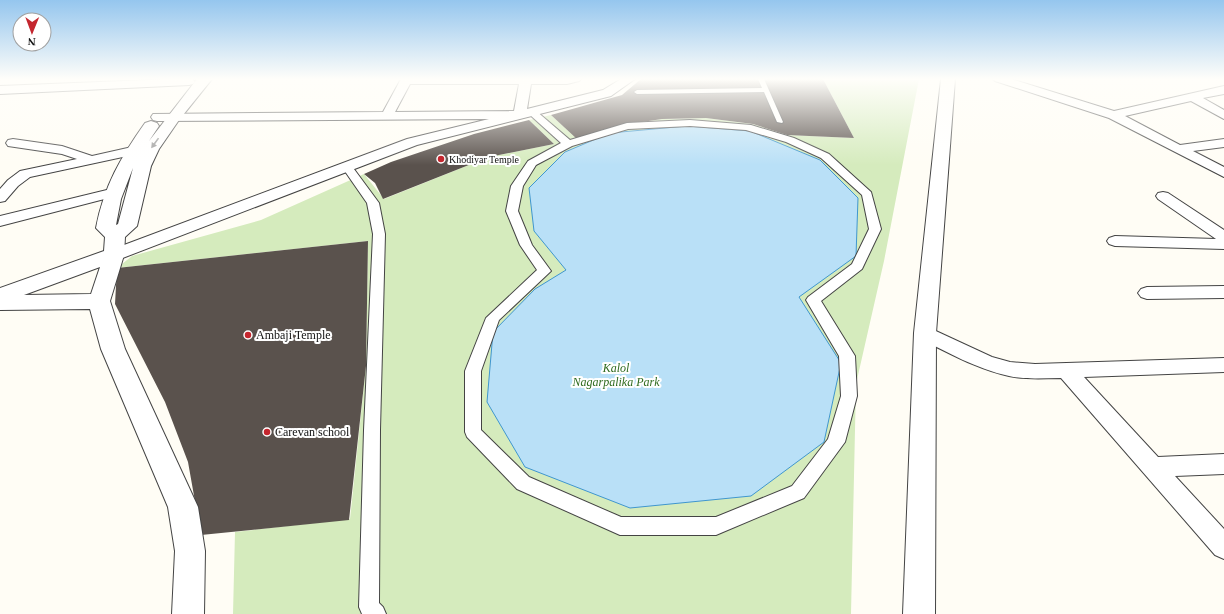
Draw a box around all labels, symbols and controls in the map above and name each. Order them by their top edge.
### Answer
north arrow [12,12,52,52]
text: N [28,36,36,48]
one-way arrow [151,137,159,148]
marker: Khodiyar Temple [436,154,446,164]
place label: Khodiyar Temple [449,154,519,165]
place label: Ambaji Temple [256,328,331,342]
marker: Ambaji Temple [243,330,253,340]
park label: Kalol Nagarpalika Park [572,361,660,389]
place label: Carevan school [275,425,350,439]
marker: Carevan school [262,427,272,437]

